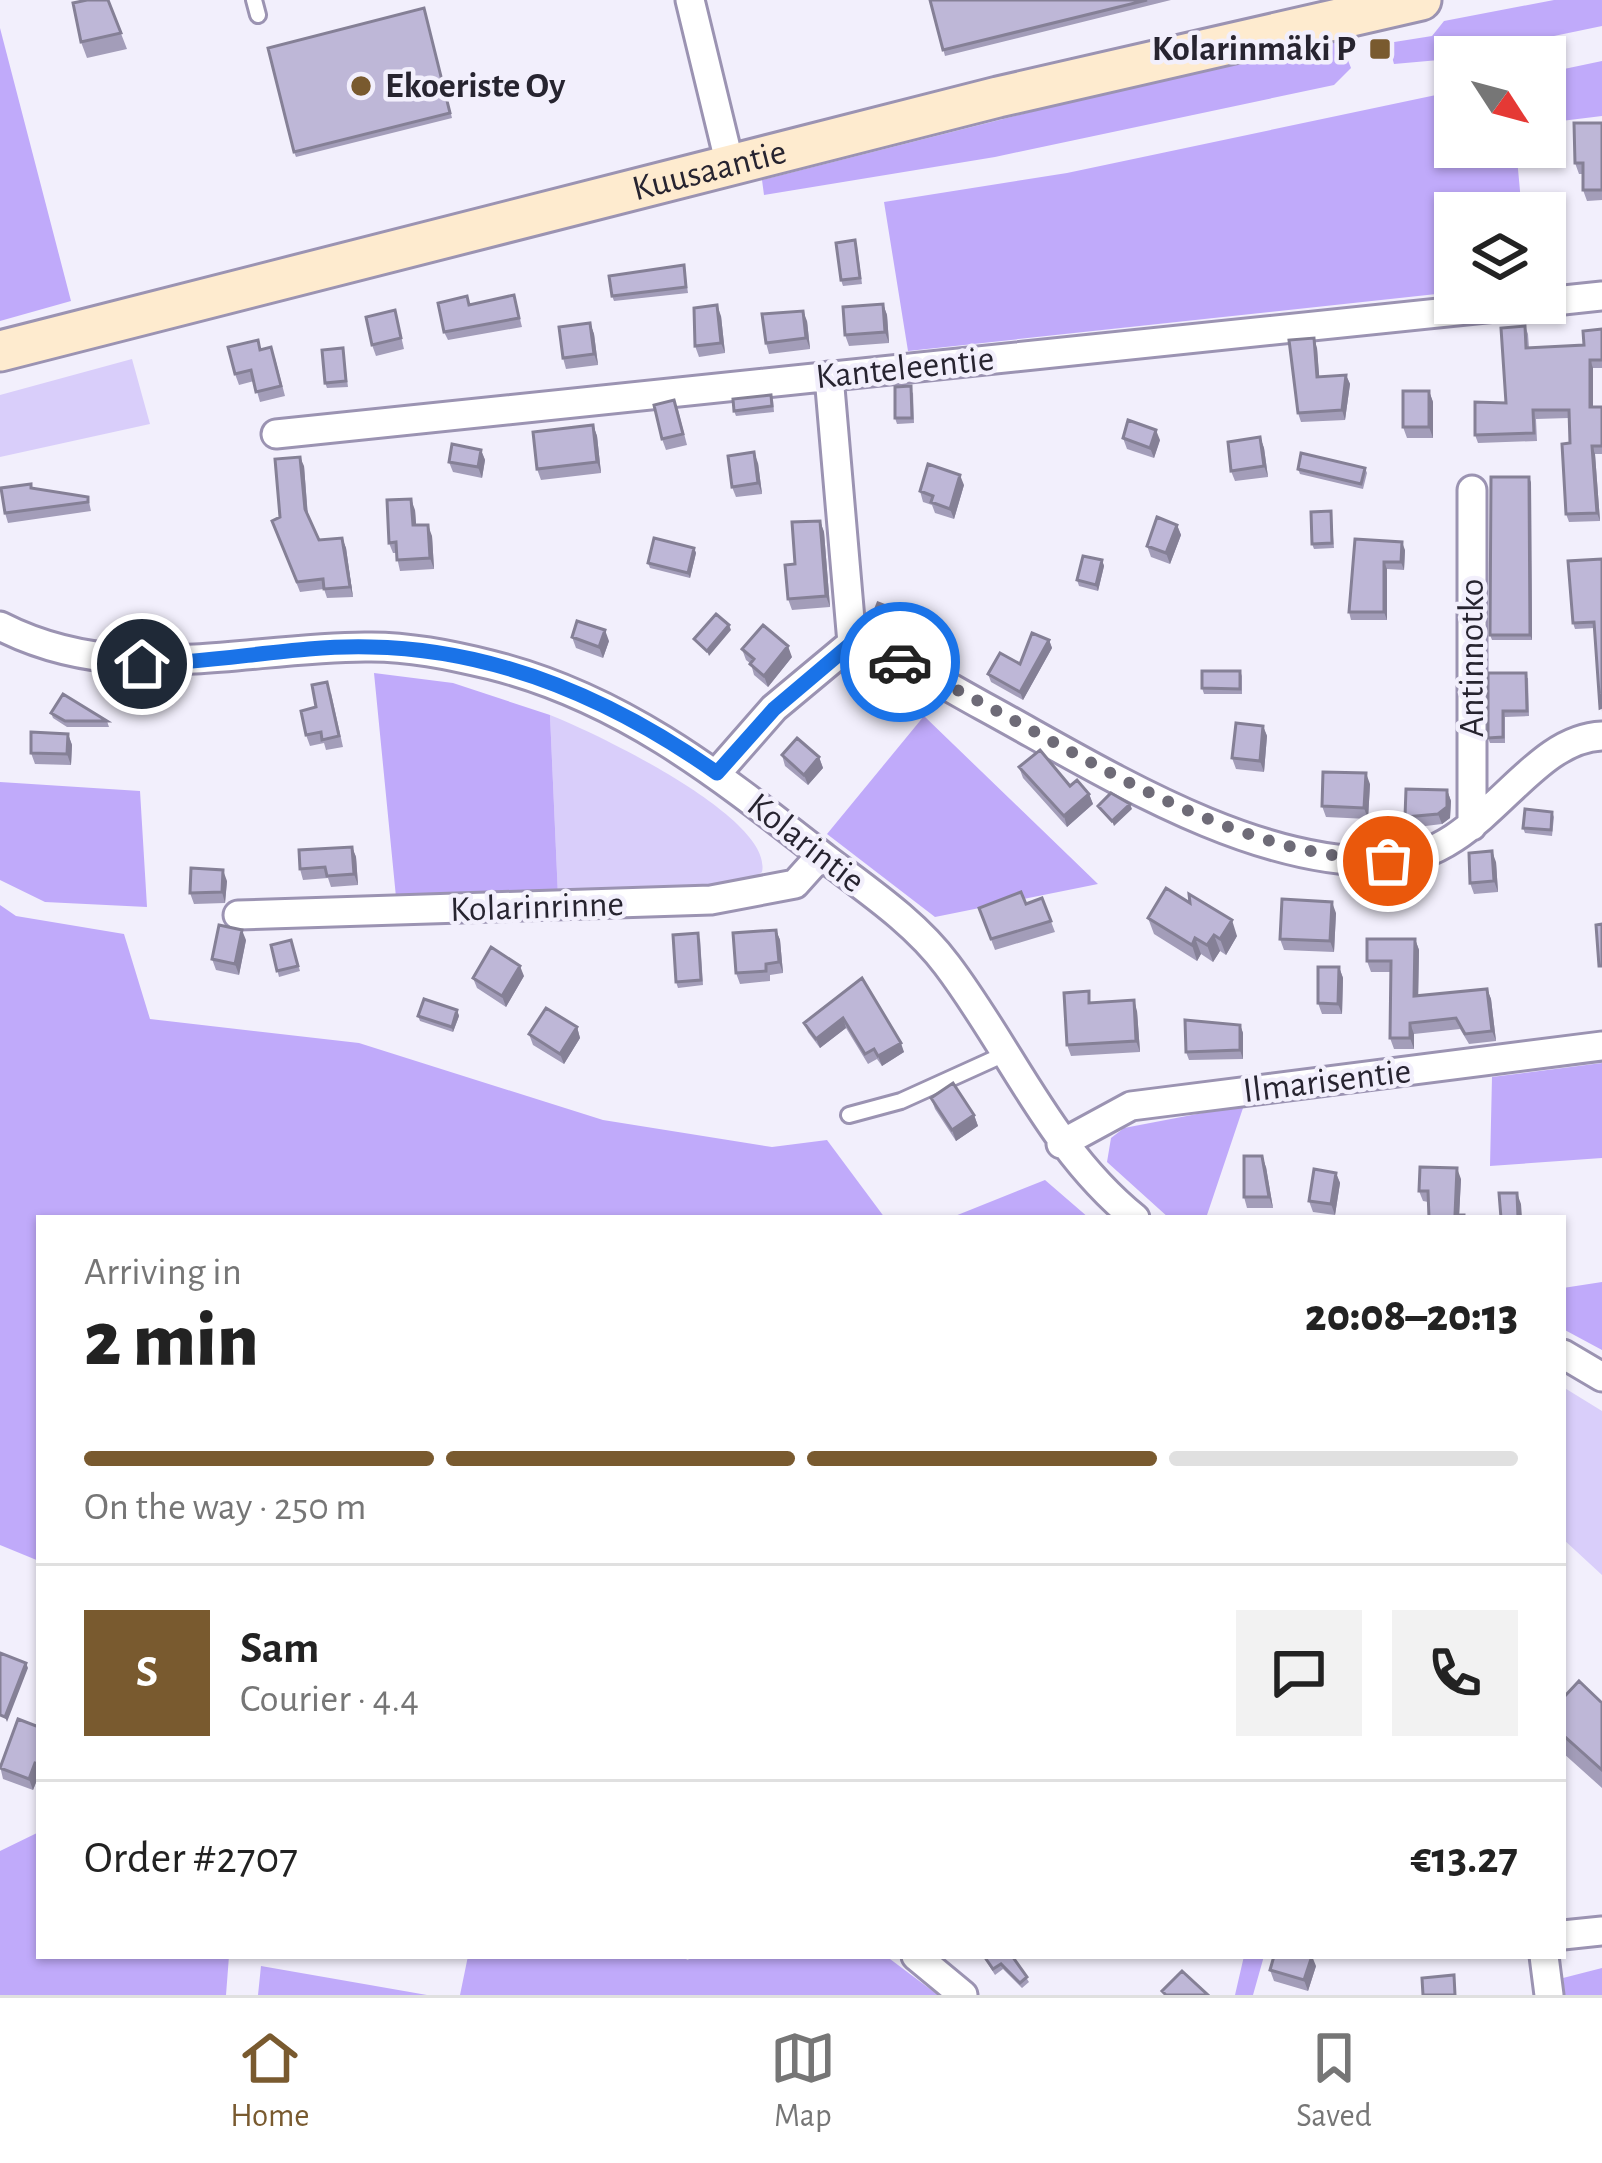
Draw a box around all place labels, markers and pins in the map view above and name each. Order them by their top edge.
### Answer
place label: Kolarinmäki P [1152,31,1356,67]
marker: Kolarinmäki P [1367,36,1393,62]
place label: Ekoeriste Oy [385,68,566,104]
marker: Ekoeriste Oy [348,73,374,99]
pin [91,613,193,715]
pin [1337,810,1439,912]

